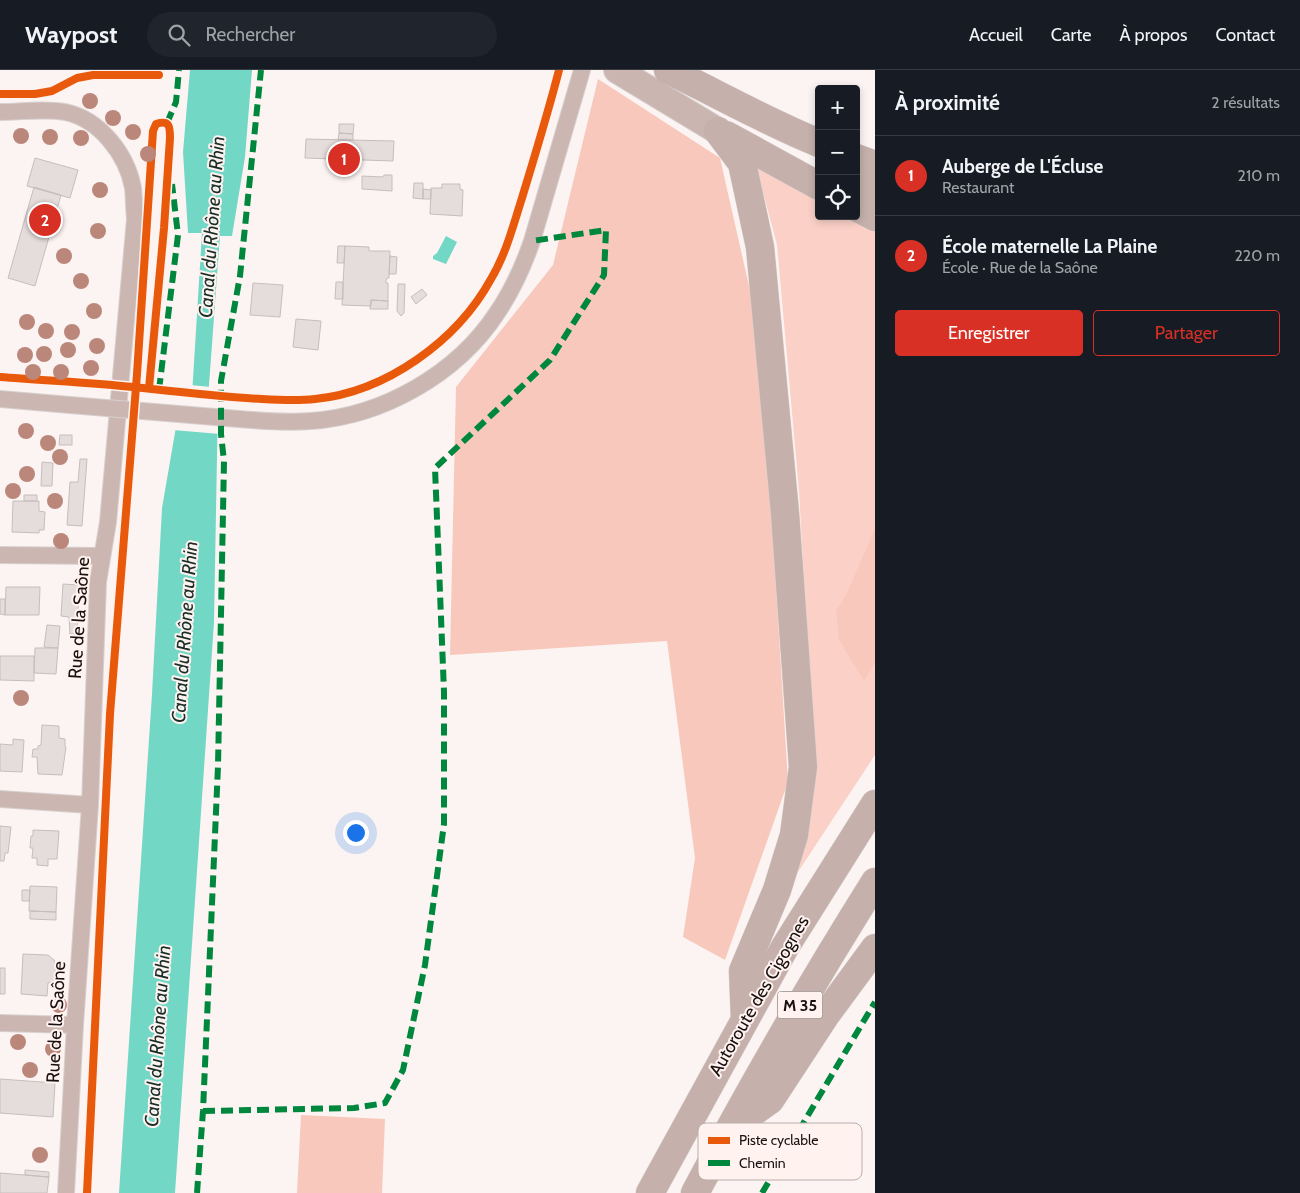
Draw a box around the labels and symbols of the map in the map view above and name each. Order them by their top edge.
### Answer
water label: Canal du Rhône au Rhin [194,135,229,319]
pin: 1 [328,140,360,178]
pin: 2 [29,201,61,239]
water label: Canal du Rhône au Rhin [167,540,202,724]
street label: Rue de la Saône [64,556,94,680]
your location [343,820,369,846]
street label: Autoroute des Cigognes [704,912,814,1080]
water label: Canal du Rhône au Rhin [140,944,175,1128]
street label: Rue de la Saône [42,961,70,1083]
road number: M 35 [778,992,822,1018]
legend [698,1123,862,1180]
text: Piste cyclable [739,1131,819,1149]
text: Chemin [739,1154,786,1172]

